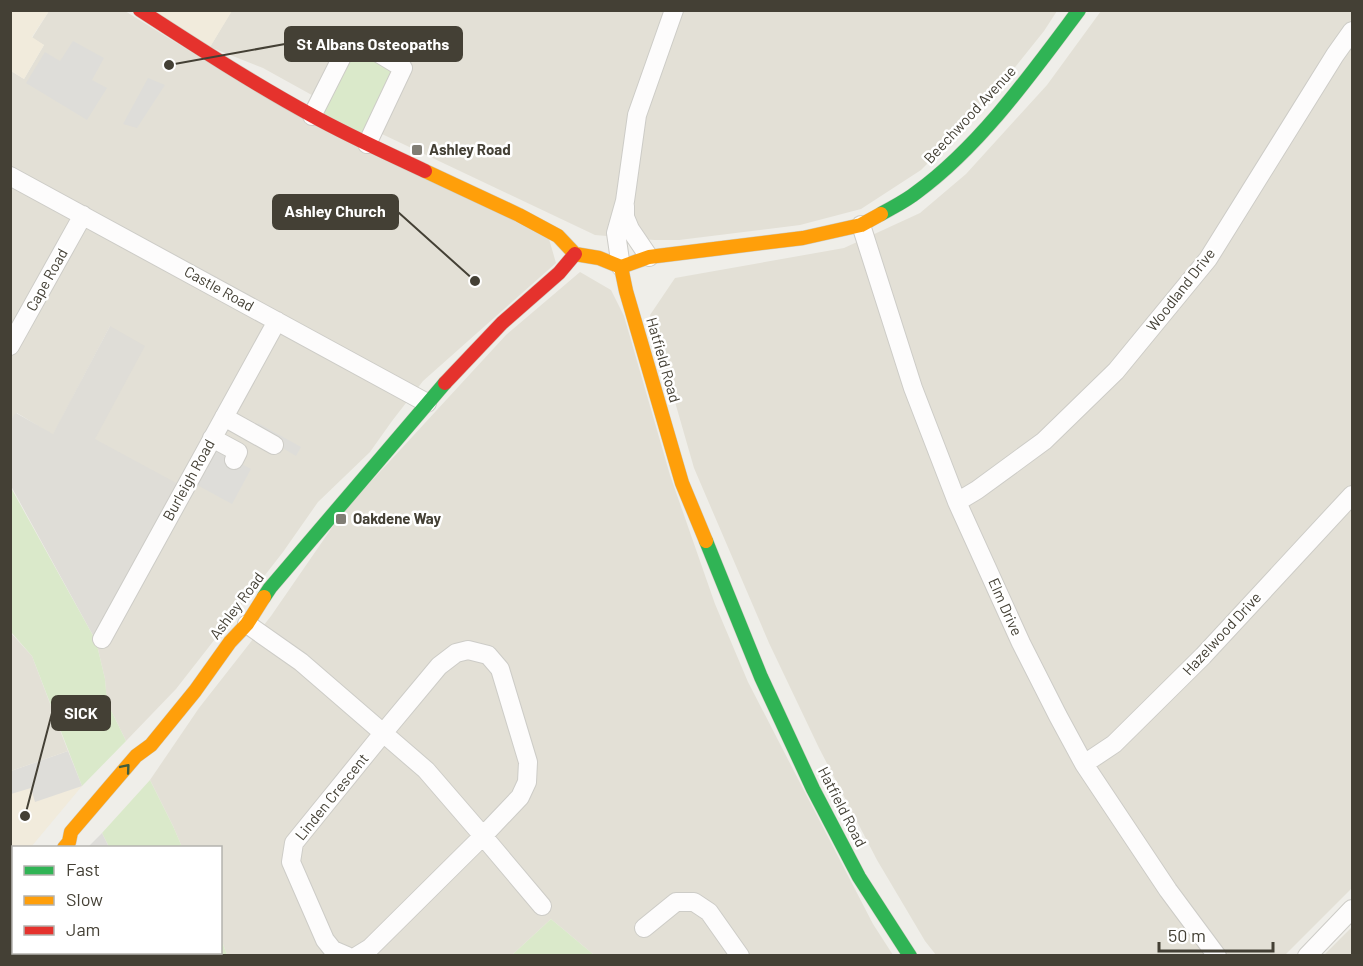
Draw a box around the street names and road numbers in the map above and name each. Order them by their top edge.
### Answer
street label: Beechwood Avenue [919,62,1019,167]
street label: Woodland Drive [1142,244,1218,335]
street label: Cape Road [22,245,71,314]
street label: Castle Road [181,262,257,315]
street label: Hatfield Road [643,315,685,404]
street label: Burleigh Road [158,436,218,523]
street label: Ashley Road [205,569,267,642]
street label: Elm Drive [985,575,1027,638]
street label: Hazelwood Drive [1178,588,1264,679]
street label: Linden Crescent [291,749,372,843]
street label: Hatfield Road [815,763,871,850]

